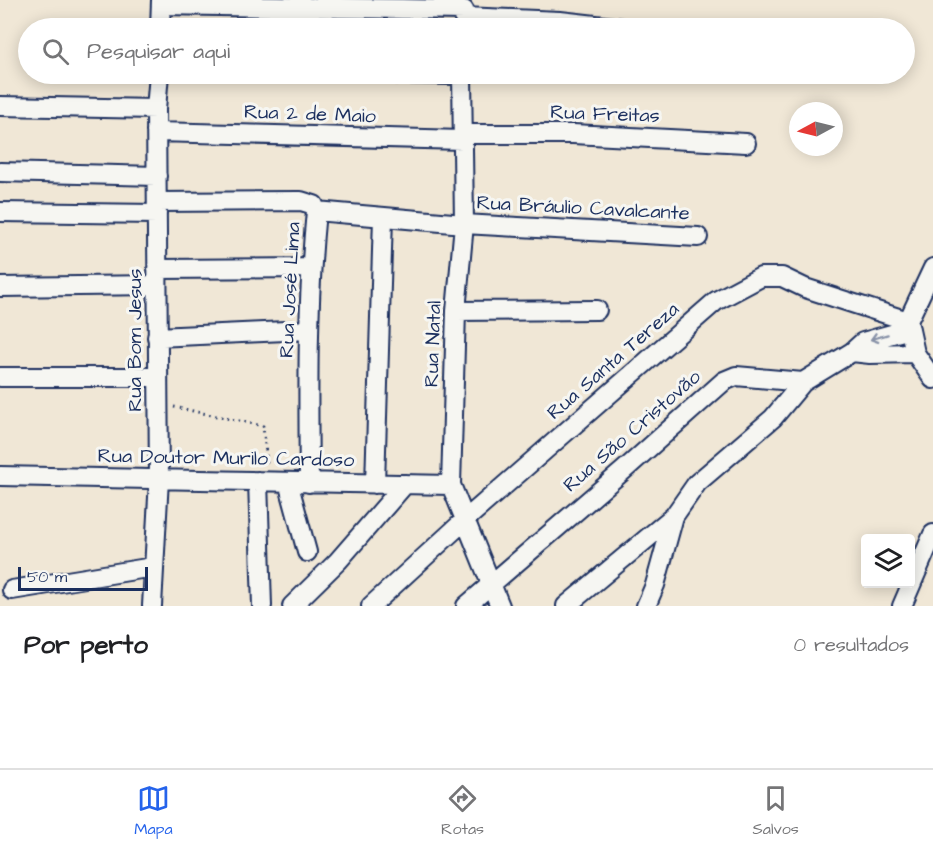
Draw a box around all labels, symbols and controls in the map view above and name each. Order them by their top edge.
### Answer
search box [18,18,915,84]
icon: search [39,35,72,68]
text: Pesquisar aqui [87,36,230,67]
street label: Rua 2 de Maio [243,98,377,130]
street label: Rua Freitas [550,98,660,130]
north arrow [789,102,843,156]
street label: Rua Bráulio Cavalcante [476,188,690,228]
street label: Rua José Lima [272,221,308,359]
street label: Rua Bom Jesus [121,268,149,412]
street label: Rua Santa Tereza [541,296,685,426]
street label: Rua Natal [417,300,449,388]
one-way arrow [870,332,889,343]
street label: Rua São Cristovão [557,363,707,499]
street label: Rua Doutor Murilo Cardoso [97,442,355,474]
map controls [861,534,915,588]
button: layers [861,534,915,588]
scale bar [18,564,148,592]
text: 50 m [27,566,67,588]
text: Por perto [24,627,148,663]
text: 0 resultados [793,631,909,659]
tab: Mapa [134,782,173,840]
tab: Rotas [441,782,484,840]
tab: Salvos [753,782,799,840]

